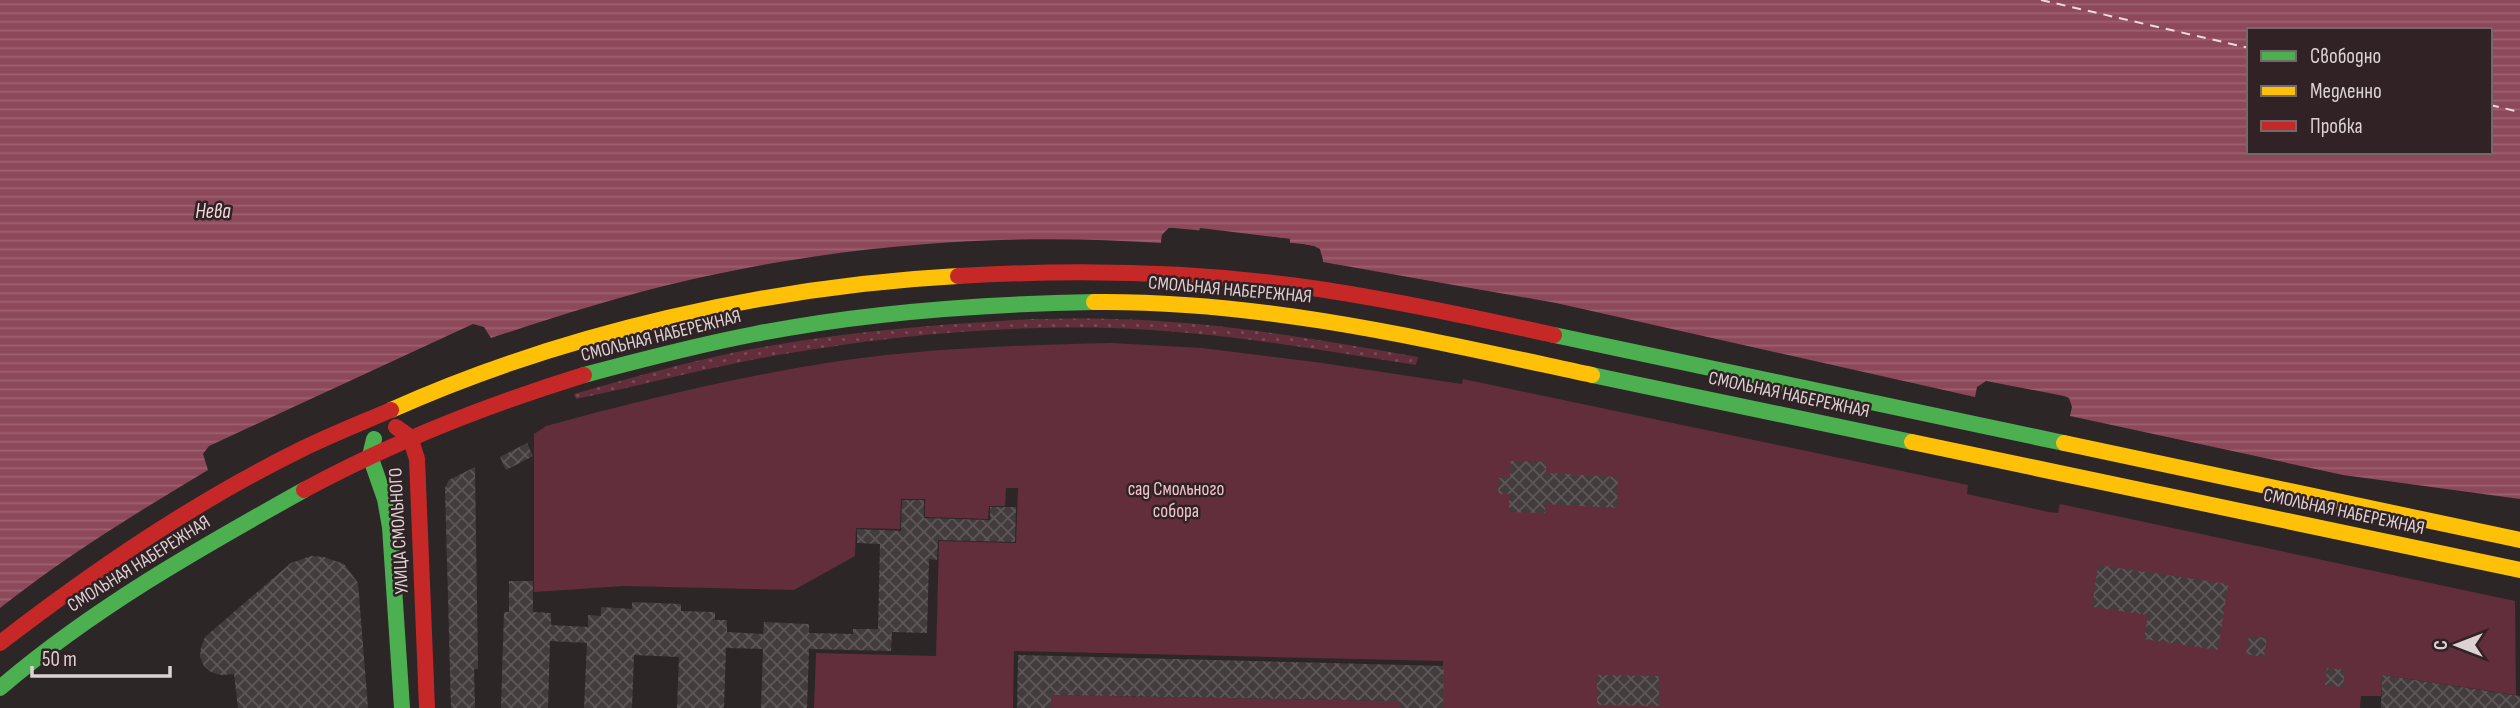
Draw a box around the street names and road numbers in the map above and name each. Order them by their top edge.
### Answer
street label: СМОЛЬНАЯ НАБЕРЕЖНАЯ [1147,271,1313,309]
street label: СМОЛЬНАЯ НАБЕРЕЖНАЯ [579,305,743,367]
street label: СМОЛЬНАЯ НАБЕРЕЖНАЯ [1706,367,1872,423]
street label: УЛИЦА СМОЛЬНОГО [384,467,414,595]
street label: СМОЛЬНАЯ НАБЕРЕЖНАЯ [2261,484,2427,540]
street label: СМОЛЬНАЯ НАБЕРЕЖНАЯ [63,511,215,617]

